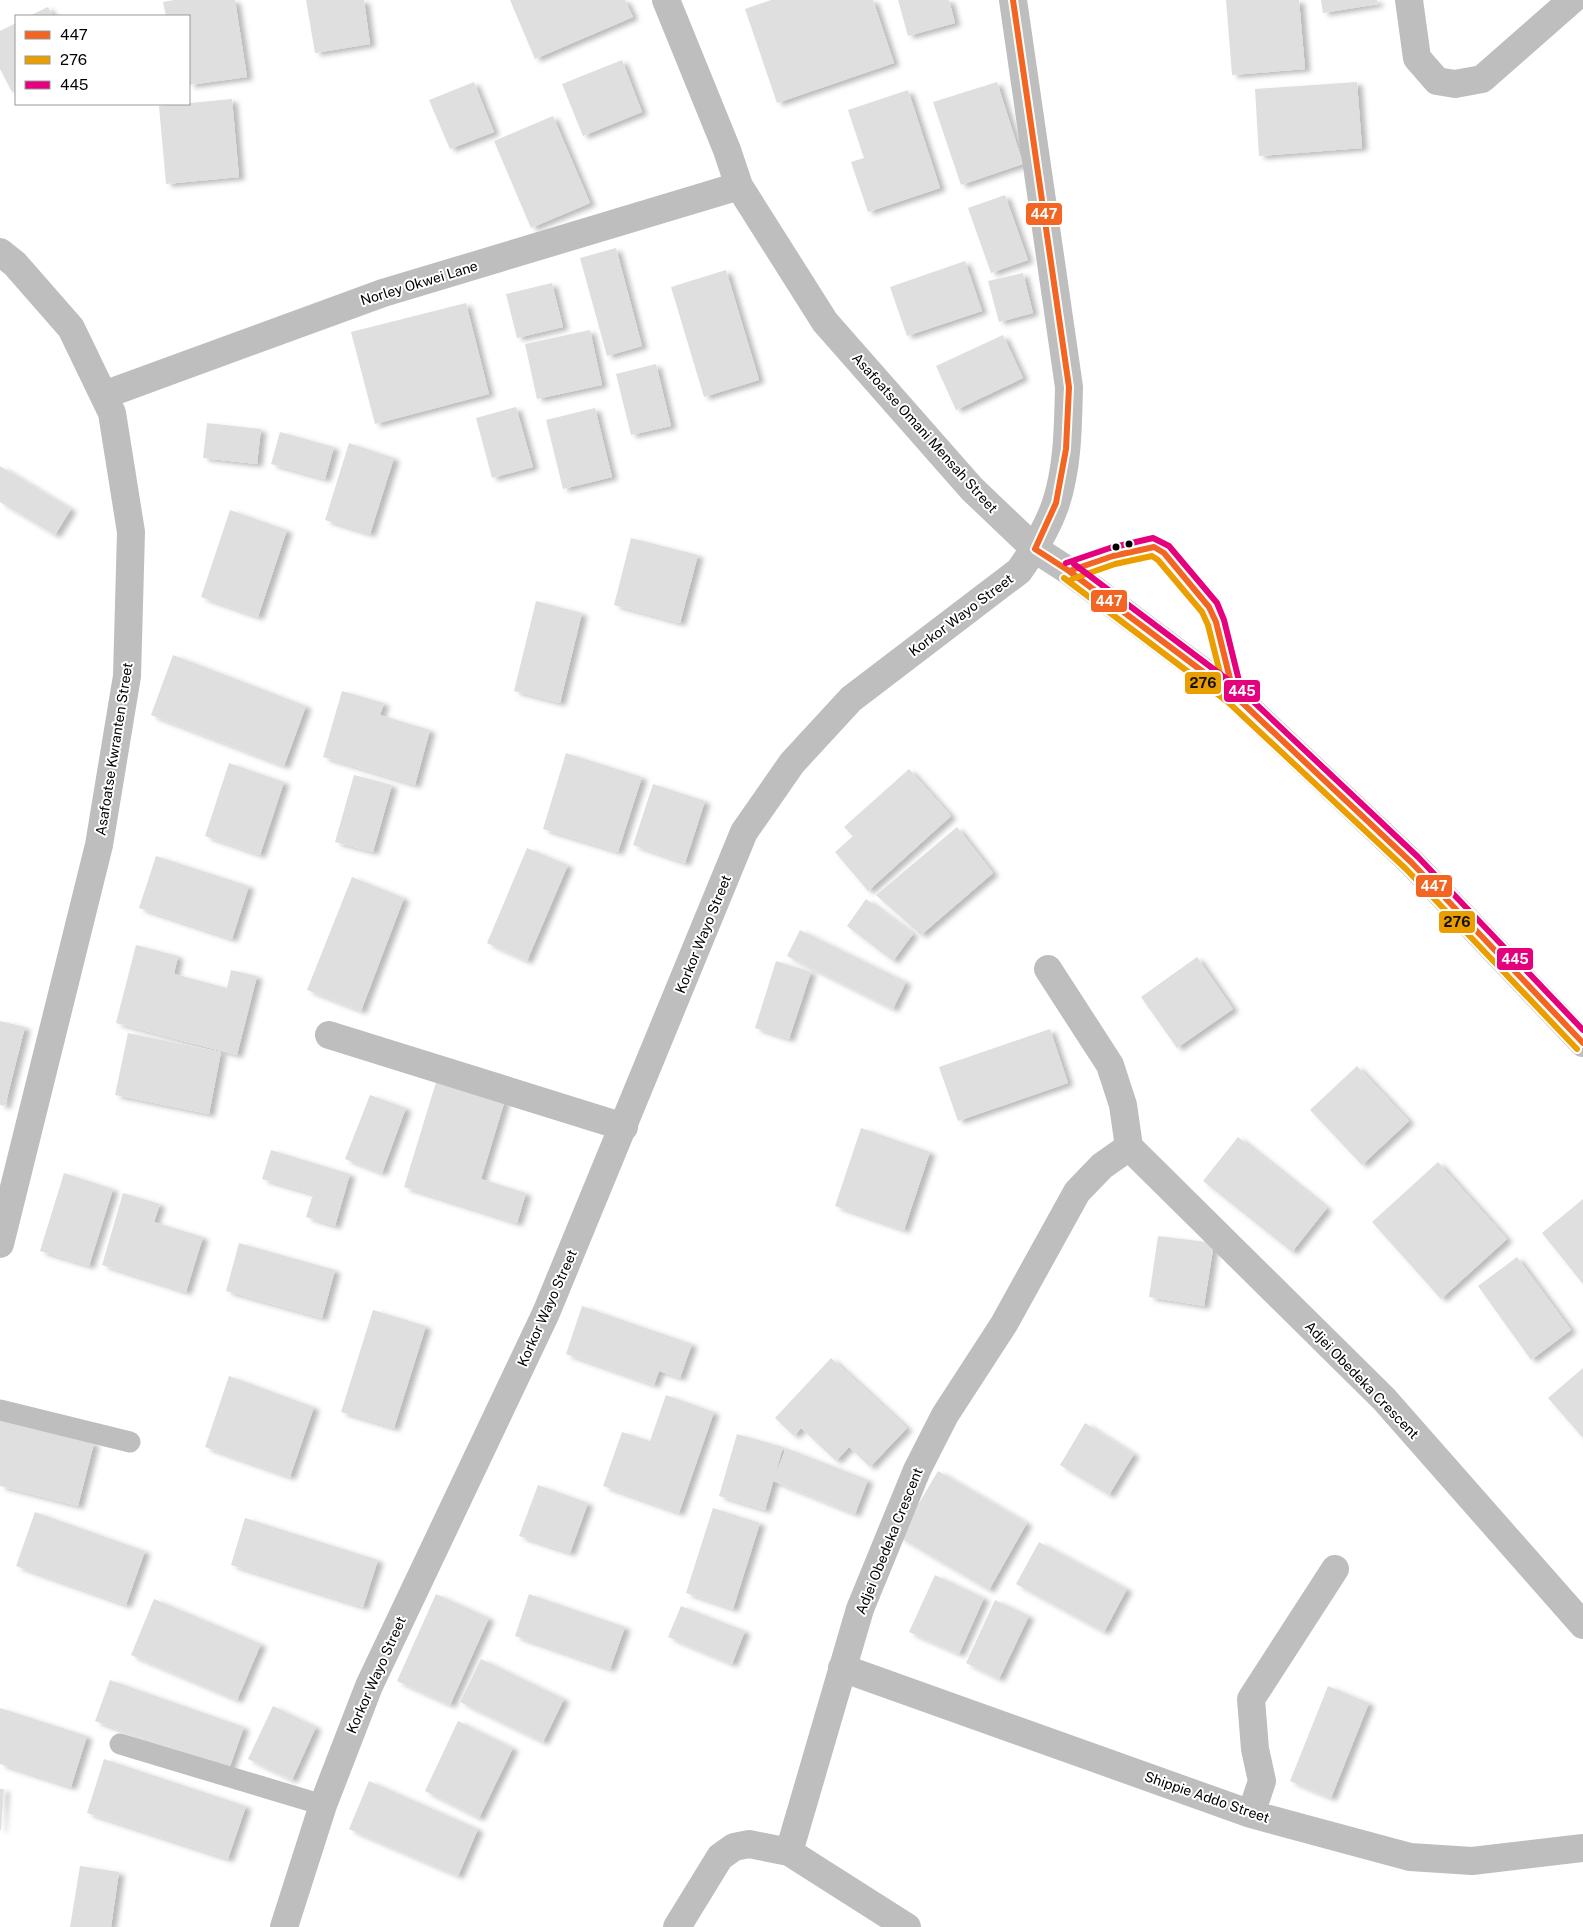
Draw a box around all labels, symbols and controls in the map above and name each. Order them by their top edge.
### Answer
legend [15,15,190,105]
text: 447 [60,26,88,43]
text: 276 [60,51,87,68]
text: 445 [60,76,88,93]
line badge: 447 [1025,202,1063,226]
text: 447 [1030,206,1058,222]
street label: Norley Okwei Lane [358,258,480,308]
street label: Asafoatse Omani Mensah Street [849,350,1001,516]
unlabelled marker [1124,539,1134,549]
unlabelled marker [1111,542,1121,552]
street label: Korkor Wayo Street [906,571,1016,659]
line badge: 447 [1090,589,1128,613]
text: 447 [1095,593,1123,609]
street label: Asafoatse Kwranten Street [92,661,136,837]
line badge: 276 [1184,671,1222,695]
text: 276 [1190,675,1216,691]
line badge: 445 [1223,679,1261,703]
text: 445 [1228,683,1256,699]
street label: Korkor Wayo Street [672,872,734,996]
line badge: 447 [1415,874,1453,898]
text: 447 [1420,878,1448,894]
line badge: 276 [1438,910,1476,934]
text: 276 [1444,914,1470,930]
line badge: 445 [1496,947,1534,971]
text: 445 [1501,951,1529,967]
street label: Korkor Wayo Street [514,1247,580,1369]
street label: Adjei Obedeka Crescent [1302,1318,1422,1442]
street label: Adjei Obedeka Crescent [852,1465,926,1617]
street label: Korkor Wayo Street [343,1614,409,1736]
street label: Shippie Addo Street [1142,1768,1272,1826]

